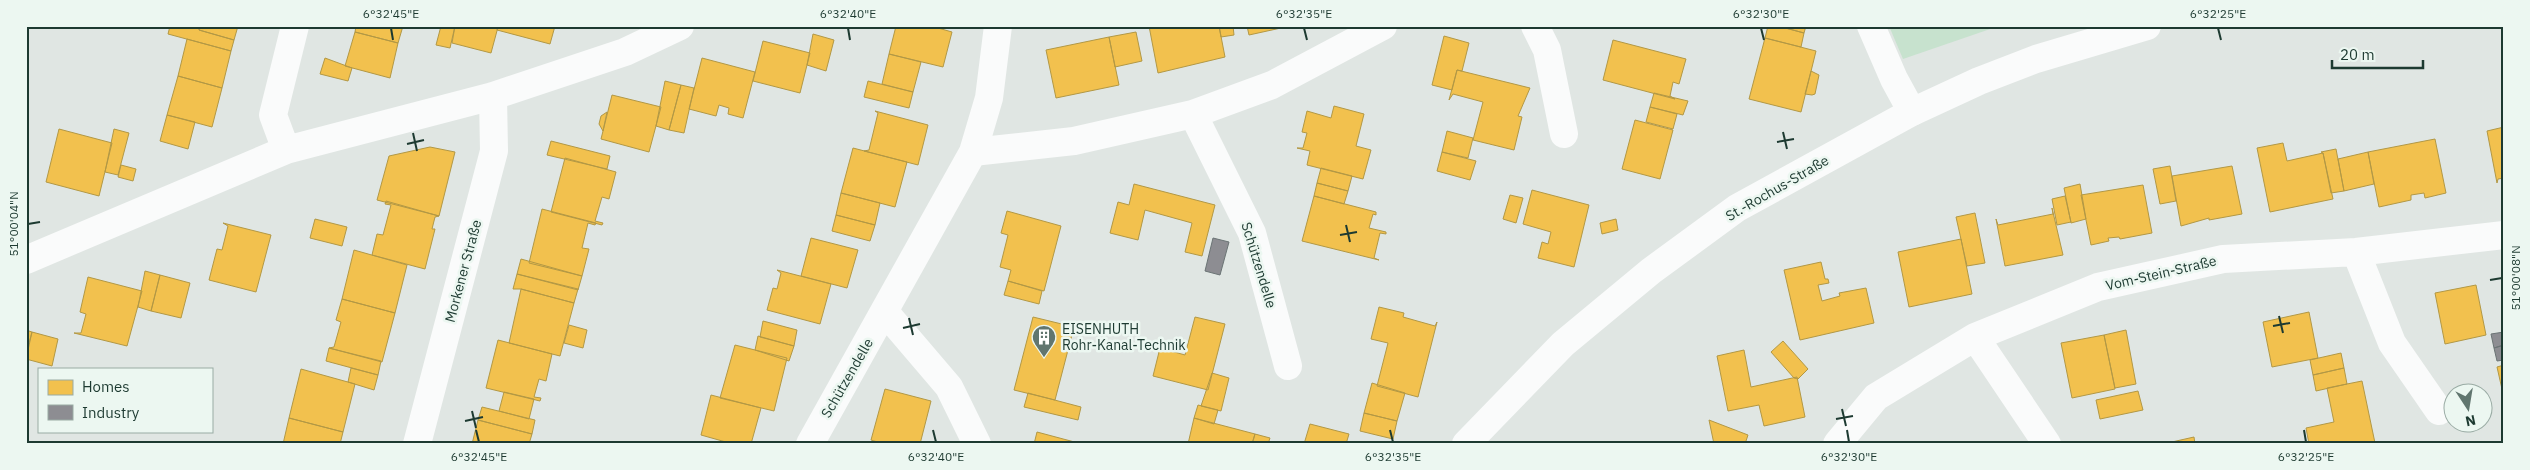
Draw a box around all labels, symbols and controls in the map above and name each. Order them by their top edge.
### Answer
text: 6°32'45"E [363,6,419,21]
text: 6°32'40"E [820,6,876,21]
text: 6°32'35"E [1276,6,1332,21]
text: 6°32'30"E [1733,6,1789,21]
text: 6°32'25"E [2190,6,2246,21]
scale bar [2332,38,2424,70]
text: 20 m [2340,45,2375,64]
street label: St.-Rochus-Straße [1722,151,1832,225]
text: 51°00'04"N [6,191,21,257]
street label: Morkener Straße [441,217,485,324]
street label: Schützendelle [1237,220,1281,310]
text: 51°00'08"N [2508,245,2523,311]
street label: Vom-Stein-Straße [2104,251,2218,294]
place label: EISENHUTH Rohr-Kanal-Technik [1062,320,1186,354]
building icon: EISENHUTH Rohr-Kanal-Technik [1031,324,1057,358]
street label: Schützendelle [817,335,877,421]
legend [38,368,212,432]
text: Homes [82,377,130,396]
north arrow [2442,382,2492,432]
text: Industry [82,403,140,422]
text: N [2464,411,2478,431]
text: 6°32'45"E [451,449,507,464]
text: 6°32'40"E [908,449,964,464]
text: 6°32'35"E [1365,449,1421,464]
text: 6°32'30"E [1821,449,1877,464]
text: 6°32'25"E [2278,449,2334,464]

